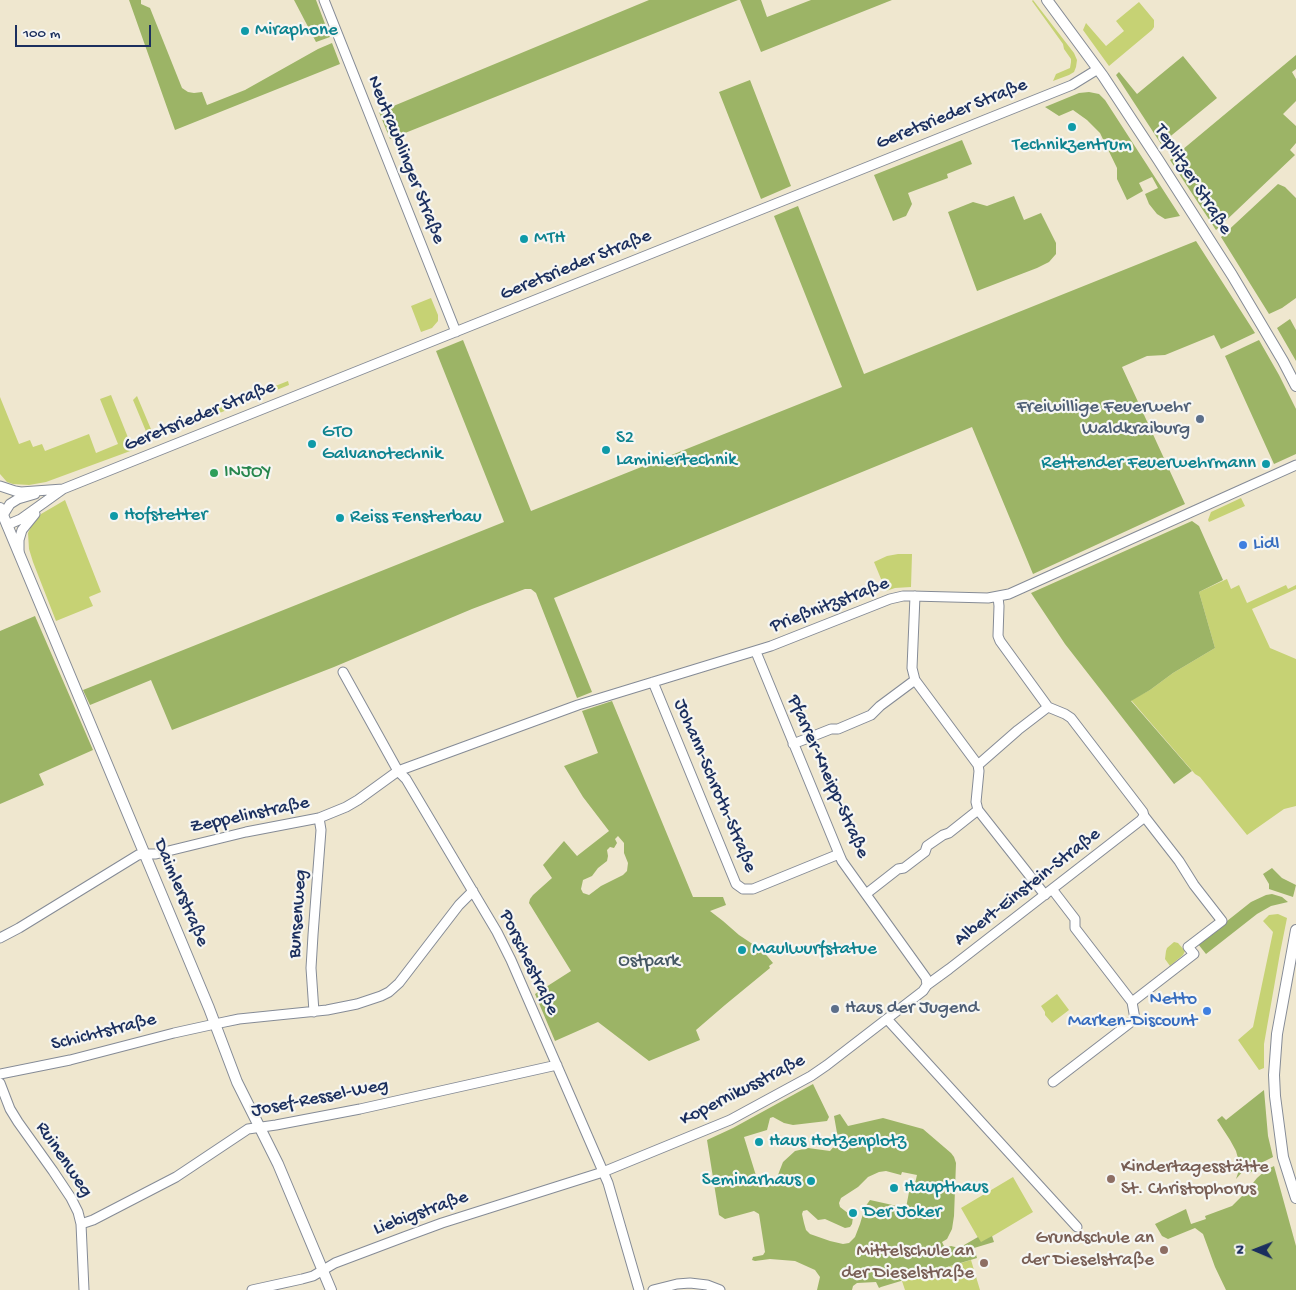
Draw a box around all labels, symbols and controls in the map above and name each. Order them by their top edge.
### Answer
scale bar [18,15,154,47]
place label: Miraphone [255,20,338,42]
text: 100 m [23,25,60,43]
marker: Miraphone [239,25,251,37]
street label: Neutraublinger Straße [361,73,449,247]
street label: Geretsrieder Straße [873,74,1031,156]
street label: Teplitzer Straße [1148,120,1236,240]
marker: Technikzentrum [1066,121,1078,133]
place label: Technikzentrum [1012,135,1132,157]
street label: Geretsrieder Straße [497,225,655,307]
place label: MTH [534,228,565,250]
marker: MTH [518,233,530,245]
street label: Geretsrieder Straße [121,376,279,458]
place label: Freiwillige Feuerwehr Waldkraiburg [1017,397,1190,441]
marker: Freiwillige Feuerwehr Waldkraiburg [1194,413,1206,425]
place label: GTO Galvanotechnik [322,422,442,466]
place label: S2 Laminiertechnik [616,428,737,472]
marker: GTO Galvanotechnik [306,438,318,450]
marker: S2 Laminiertechnik [600,444,612,456]
place label: Rettender Feuerwehrmann [1041,453,1256,475]
marker: Rettender Feuerwehrmann [1260,458,1272,470]
place label: INJOY [224,462,271,484]
marker: INJOY [208,467,220,479]
place label: Hofstetter [124,505,207,527]
place label: Reiss Fensterbau [350,507,482,529]
marker: Hofstetter [108,510,120,522]
marker: Reiss Fensterbau [334,512,346,524]
place label: Lidl [1253,534,1279,556]
marker: Lidl [1237,539,1249,551]
street label: Prießnitzstraße [767,573,893,639]
street label: Pfarrer-Kneipp-Straße [781,692,873,862]
street label: Johann-Schroth-Straße [667,696,761,876]
street label: Zeppelinstraße [188,792,312,840]
street label: Albert-Einstein-Straße [950,824,1106,952]
street label: Daimlerstraße [147,836,213,950]
street label: Bunsenweg [285,869,313,959]
street label: Porschestraße [493,907,563,1019]
place label: Maulwurfstatue [752,939,877,961]
marker: Maulwurfstatue [736,944,748,956]
park label: Ostpark [618,951,680,973]
place label: Netto Marken-Discount [1068,989,1197,1033]
place label: Haus der Jugend [845,998,979,1020]
marker: Haus der Jugend [829,1003,841,1015]
marker: Netto Marken-Discount [1201,1005,1213,1017]
street label: Schichtstraße [49,1009,159,1057]
street label: Kopernikusstraße [677,1050,809,1132]
street label: Josef-Ressel-Weg [250,1075,390,1123]
street label: Ruinenweg [29,1118,97,1202]
place label: Haus Hotzenplotz [769,1131,906,1153]
marker: Haus Hotzenplotz [753,1136,765,1148]
place label: Kindertagesstätte St. Christophorus [1121,1157,1269,1201]
place label: Seminarhaus [702,1170,801,1192]
marker: Kindertagesstätte St. Christophorus [1105,1173,1117,1185]
marker: Seminarhaus [805,1175,817,1187]
place label: Haupthaus [904,1177,988,1199]
marker: Haupthaus [888,1182,900,1194]
street label: Liebigstraße [370,1186,472,1242]
place label: Der Joker [863,1202,941,1224]
marker: Der Joker [847,1207,859,1219]
north arrow [1231,1225,1281,1275]
place label: Grundschule an der Dieselstraße [1021,1228,1154,1272]
place label: Mittelschule an der Dieselstraße [841,1241,974,1285]
marker: Grundschule an der Dieselstraße [1158,1244,1170,1256]
text: N [1232,1245,1249,1254]
marker: Mittelschule an der Dieselstraße [978,1257,990,1269]

